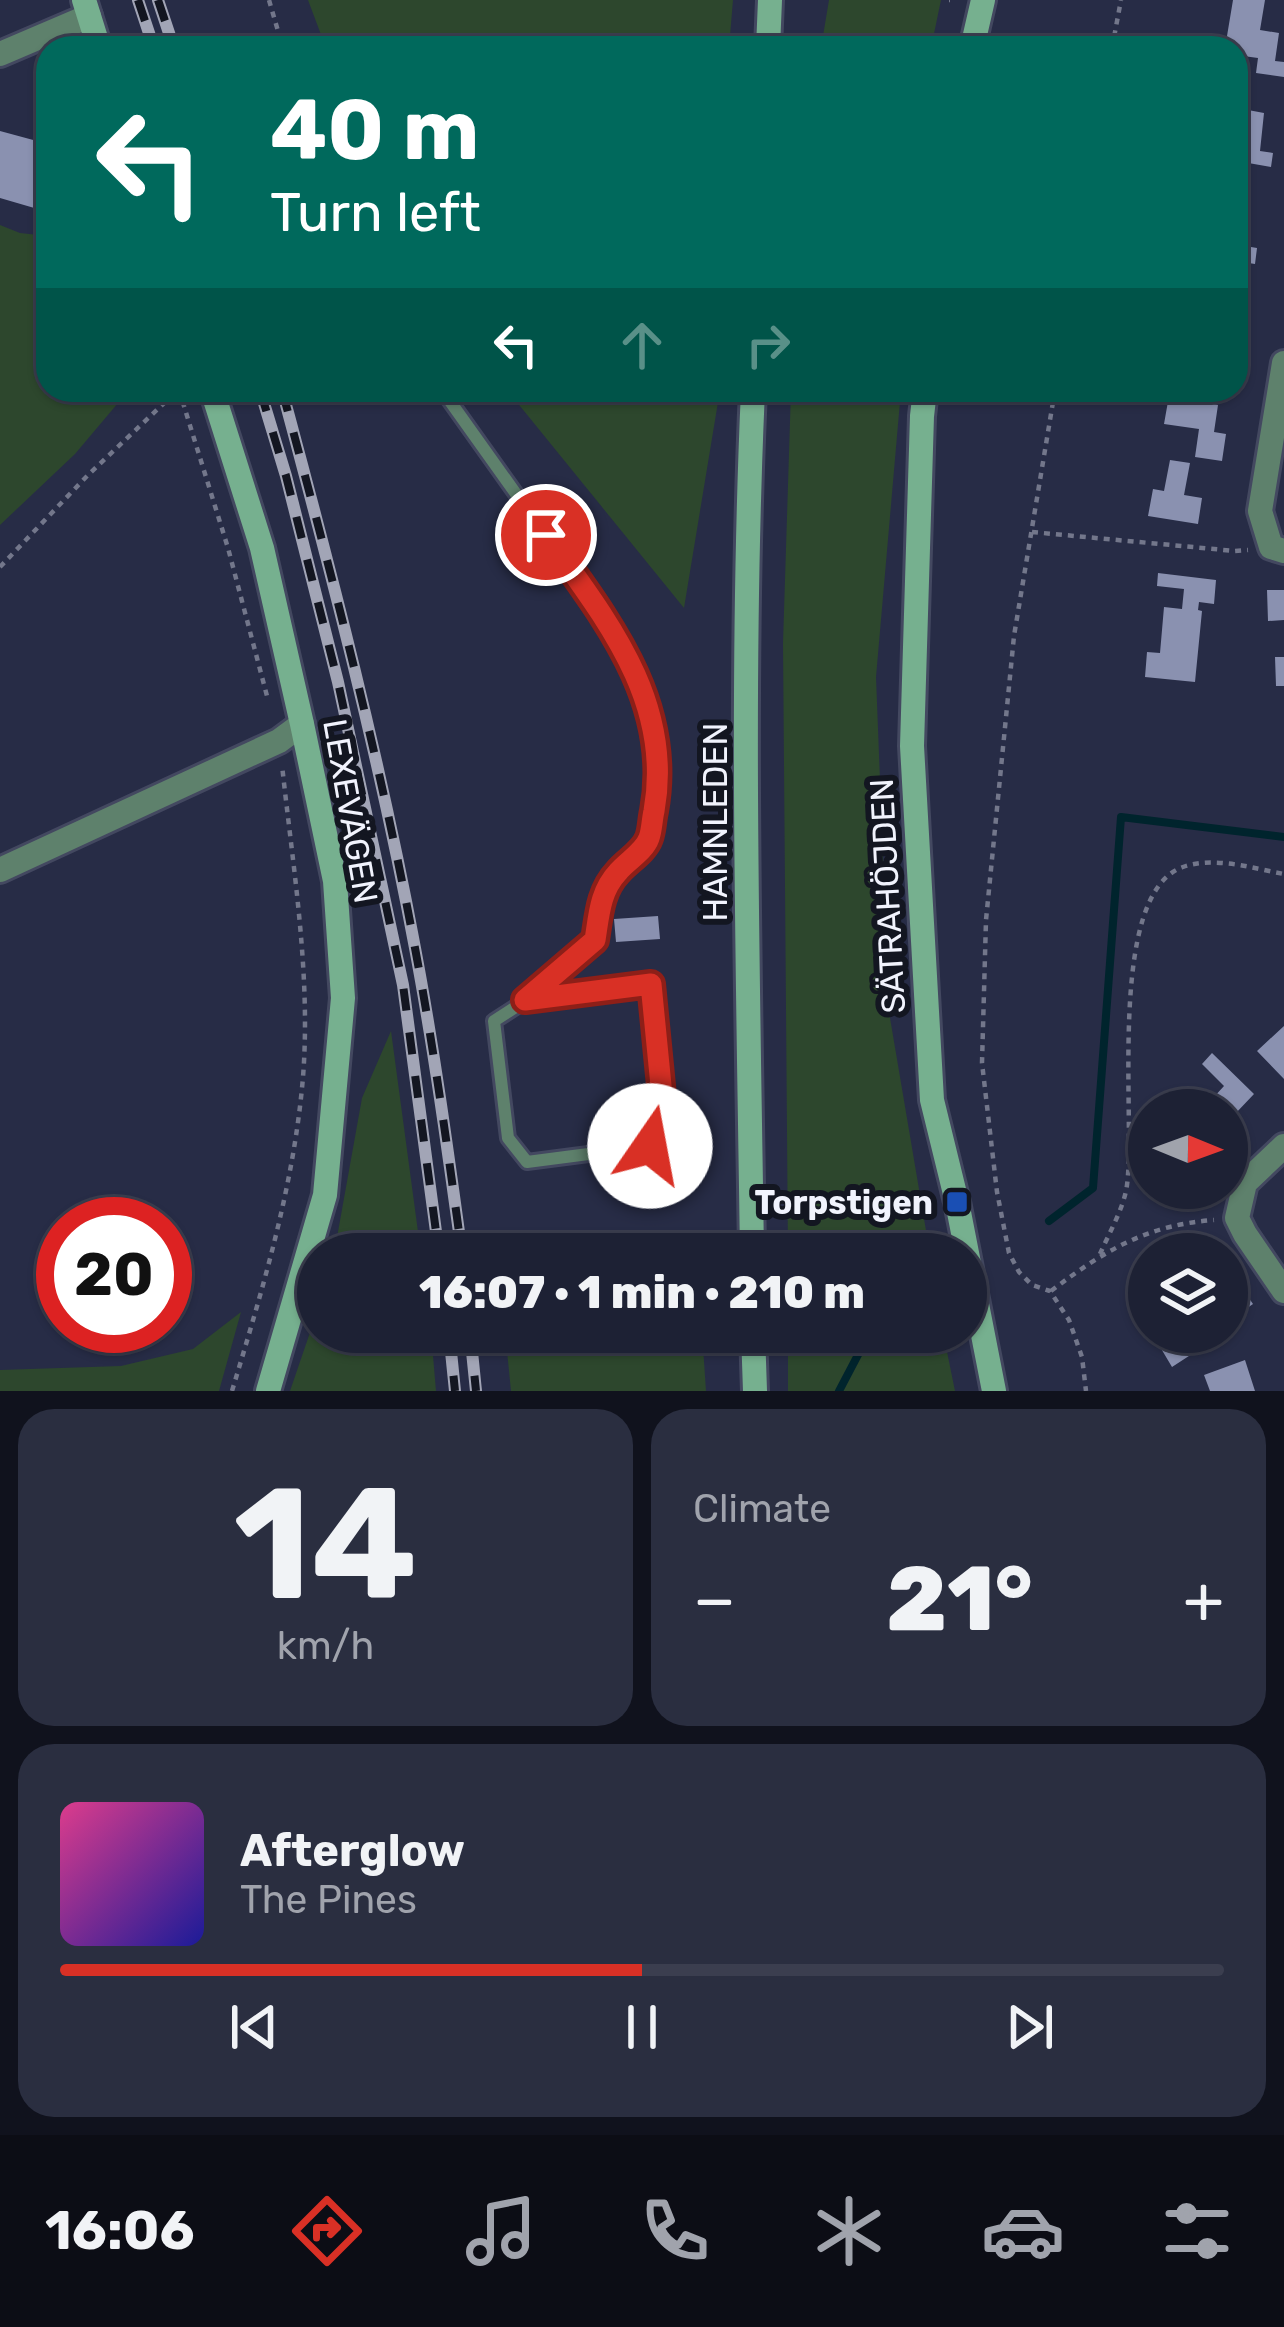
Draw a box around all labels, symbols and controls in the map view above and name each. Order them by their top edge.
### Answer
text: 40 m [270,80,479,180]
icon: left [72,84,228,240]
text: Turn left [270,181,481,245]
icon: left [483,312,549,378]
icon: ahead [609,312,675,378]
icon: right [735,312,801,378]
pin [495,484,597,586]
icon: arrive [513,502,579,568]
street label: LEXEVÄGEN [315,716,386,906]
street label: HAMNLEDEN [696,722,735,922]
street label: SÄTRAHÖJDEN [862,778,913,1014]
position arrow [587,1083,713,1209]
north arrow [1128,1089,1248,1209]
map controls [1128,1089,1248,1353]
place label: Torpstigen [754,1183,933,1222]
marker: Torpstigen [944,1189,970,1215]
speed limit sign: 20 [36,1197,192,1353]
button: layers [1128,1233,1248,1353]
text: 16:07 · 1 min · 210 m [419,1266,865,1319]
text: 14 [233,1452,418,1637]
text: Climate [693,1486,831,1532]
text: 21° [886,1546,1032,1653]
text: − [693,1560,736,1639]
text: + [1183,1560,1224,1639]
text: km/h [277,1623,374,1669]
text: Afterglow [240,1824,465,1877]
text: The Pines [240,1877,417,1923]
icon: previous [221,1994,287,2060]
icon: pause [609,1994,675,2060]
icon: next [997,1994,1063,2060]
icon: directions [285,2189,369,2273]
icon: music [459,2189,543,2273]
icon: phone [633,2189,717,2273]
icon: climate [807,2189,891,2273]
icon: car [981,2189,1065,2273]
icon: filters [1155,2189,1239,2273]
text: 16:06 [45,2199,195,2263]

